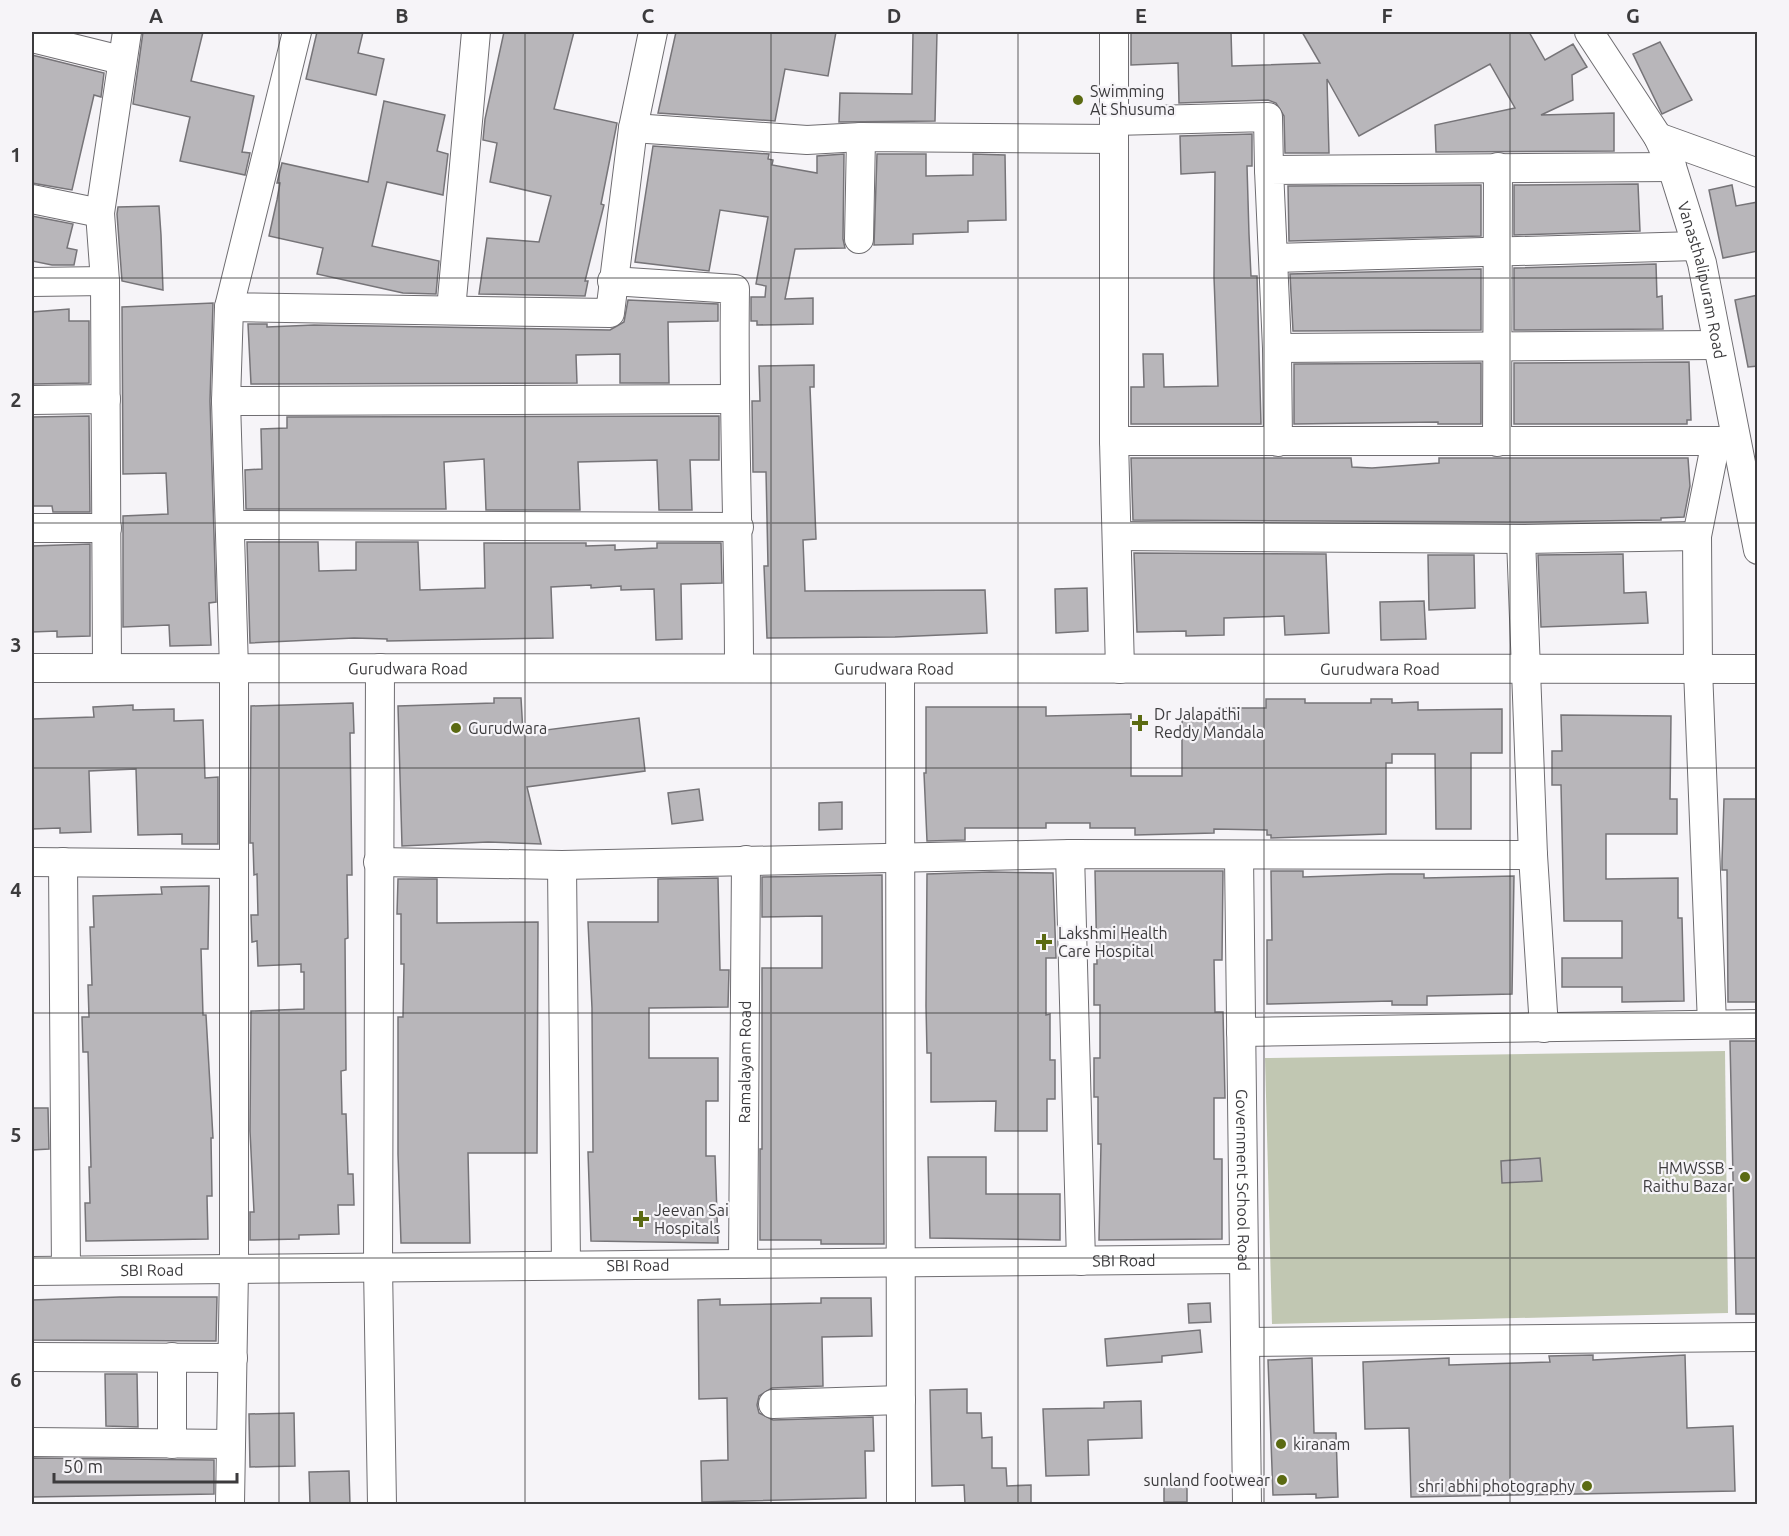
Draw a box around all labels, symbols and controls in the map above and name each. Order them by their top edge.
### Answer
text: A [149,4,163,27]
text: B [395,4,409,27]
text: C [642,4,655,27]
text: D [887,4,901,27]
text: E [1135,4,1147,27]
text: F [1381,4,1393,27]
text: G [1626,4,1640,27]
place label: Swimming At Shusuma [1090,82,1175,118]
marker: Swimming At Shusuma [1071,93,1085,107]
text: 1 [10,143,22,166]
street label: Vanasthalipuram Road [1674,199,1729,360]
text: 2 [10,388,22,411]
text: 3 [10,633,22,656]
street label: Gurudwara Road [348,659,468,677]
street label: Gurudwara Road [834,659,954,678]
street label: Gurudwara Road [1320,660,1440,678]
place label: Dr Jalapathi Reddy Mandala [1154,705,1264,741]
marker: Dr Jalapathi Reddy Mandala [1131,714,1149,732]
place label: Gurudwara [468,719,547,737]
marker: Gurudwara [449,721,463,735]
text: 4 [10,878,22,901]
place label: Lakshmi Health Care Hospital [1058,924,1168,960]
marker: Lakshmi Health Care Hospital [1035,933,1053,951]
street label: Ramalayam Road [735,1000,754,1124]
street label: Government School Road [1233,1089,1253,1271]
text: 5 [10,1123,22,1146]
place label: HMWSSB - Raithu Bazar [1643,1159,1733,1195]
marker: HMWSSB - Raithu Bazar [1738,1170,1752,1184]
place label: Jeevan Sai Hospitals [654,1201,729,1237]
marker: Jeevan Sai Hospitals [632,1210,650,1228]
street label: SBI Road [1092,1251,1156,1270]
street label: SBI Road [606,1256,670,1274]
street label: SBI Road [120,1260,184,1279]
text: 6 [10,1368,22,1391]
place label: kiranam [1293,1435,1350,1453]
marker: kiranam [1274,1437,1288,1451]
scale bar [54,1446,237,1484]
text: 50 m [63,1456,103,1476]
place label: sunland footwear [1144,1471,1270,1489]
marker: sunland footwear [1275,1473,1289,1487]
place label: shri abhi photography [1418,1477,1575,1495]
marker: shri abhi photography [1580,1479,1594,1493]

